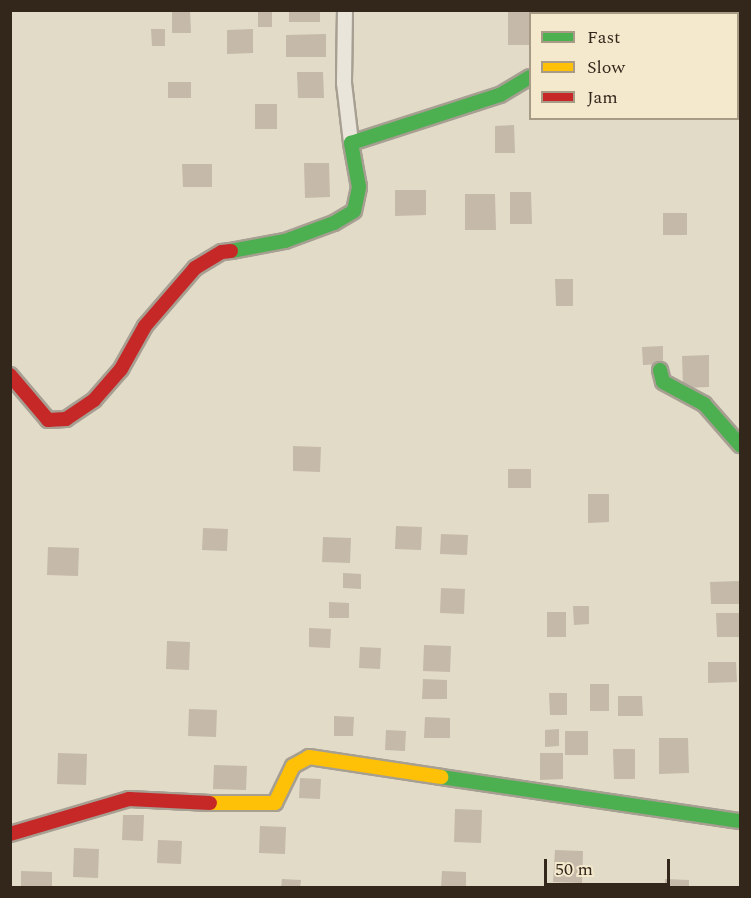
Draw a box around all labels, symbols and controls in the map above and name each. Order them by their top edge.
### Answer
legend [529,12,739,120]
text: Fast [587,24,620,51]
text: Slow [587,54,625,81]
text: Jam [587,84,618,111]
scale bar [547,847,673,885]
text: 50 m [555,856,593,883]

